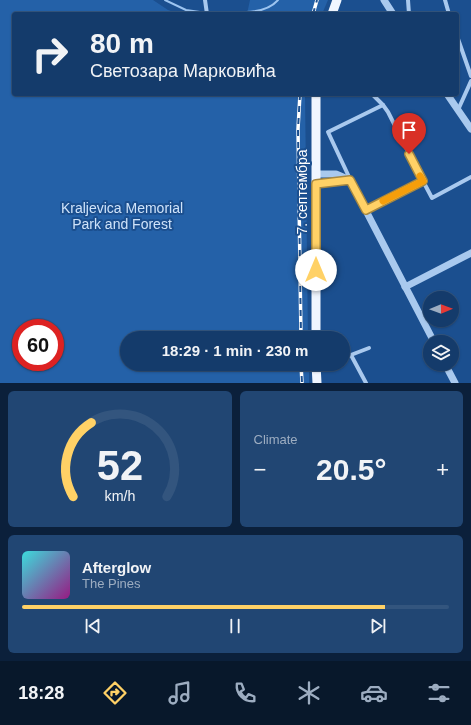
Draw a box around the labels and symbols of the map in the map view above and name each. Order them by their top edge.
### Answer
pin [392,113,426,154]
street label: 7. септембра [294,149,310,235]
park label: Kraljevica Memorial Park and Forest [61,200,183,232]
position arrow [295,249,337,291]
north arrow [423,291,459,327]
speed limit sign: 60 [12,319,64,371]

